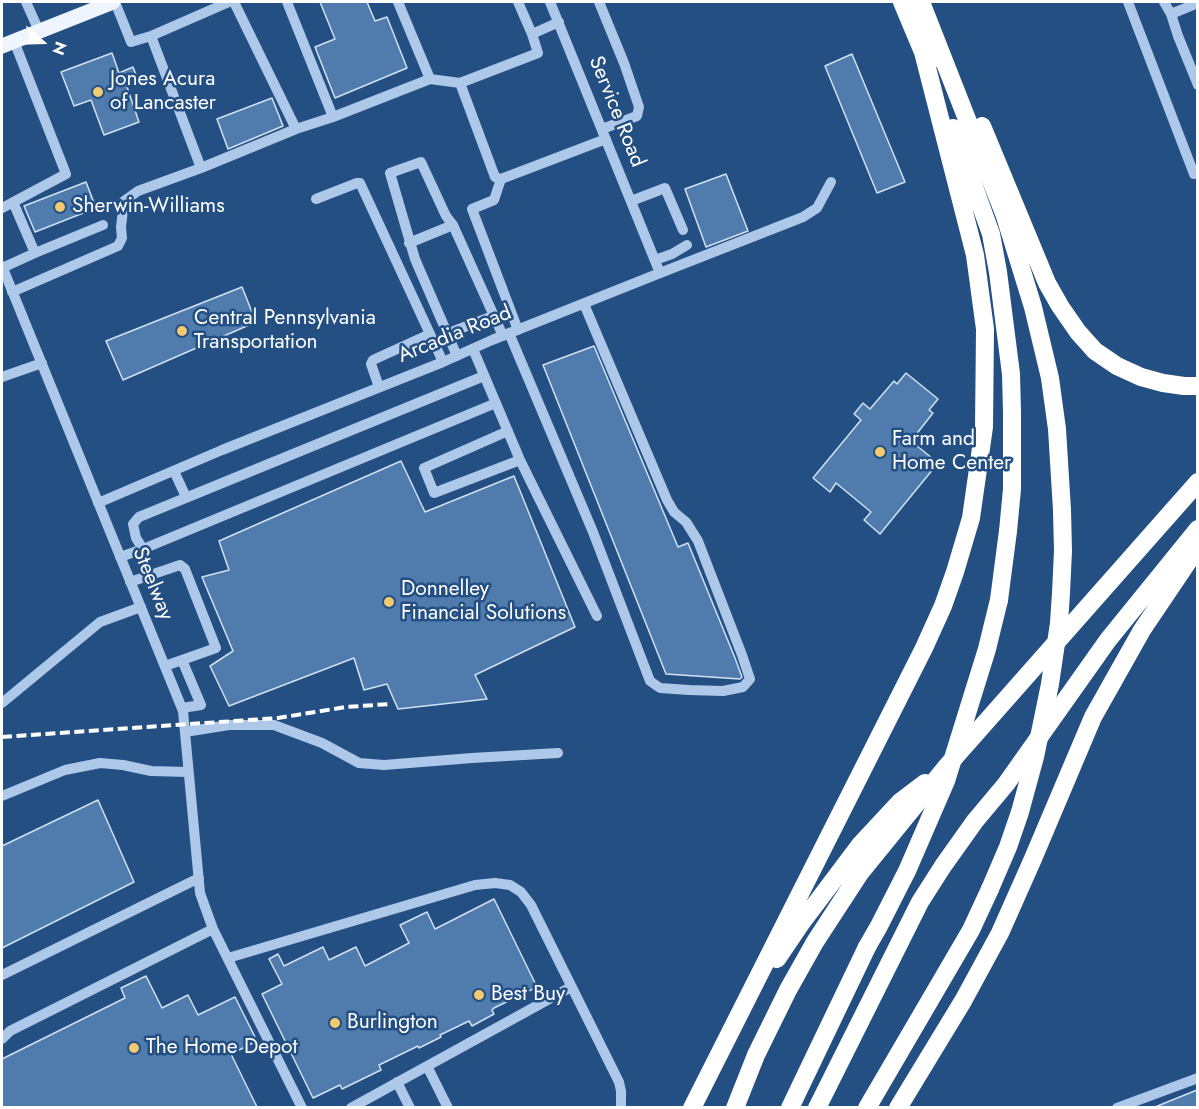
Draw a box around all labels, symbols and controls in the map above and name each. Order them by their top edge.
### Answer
north arrow [12,12,72,72]
text: N [46,38,72,58]
street label: Service Road [582,53,650,171]
place label: Jones Acura of Lancaster [110,67,216,117]
marker: Jones Acura of Lancaster [91,85,105,99]
place label: Sherwin-Williams [72,194,225,220]
marker: Sherwin-Williams [53,200,67,214]
street label: Arcadia Road [395,301,515,369]
place label: Central Pennsylvania Transportation [194,306,376,356]
marker: Central Pennsylvania Transportation [175,324,189,338]
place label: Farm and Home Center [892,427,1011,477]
marker: Farm and Home Center [873,445,887,459]
street label: Steelway [126,544,178,624]
place label: Donnelley Financial Solutions [401,577,566,627]
marker: Donnelley Financial Solutions [382,595,396,609]
place label: Best Buy [491,982,565,1008]
marker: Best Buy [472,988,486,1002]
place label: Burlington [347,1010,438,1036]
marker: Burlington [328,1016,342,1030]
place label: The Home Depot [146,1035,297,1061]
marker: The Home Depot [127,1041,141,1055]

